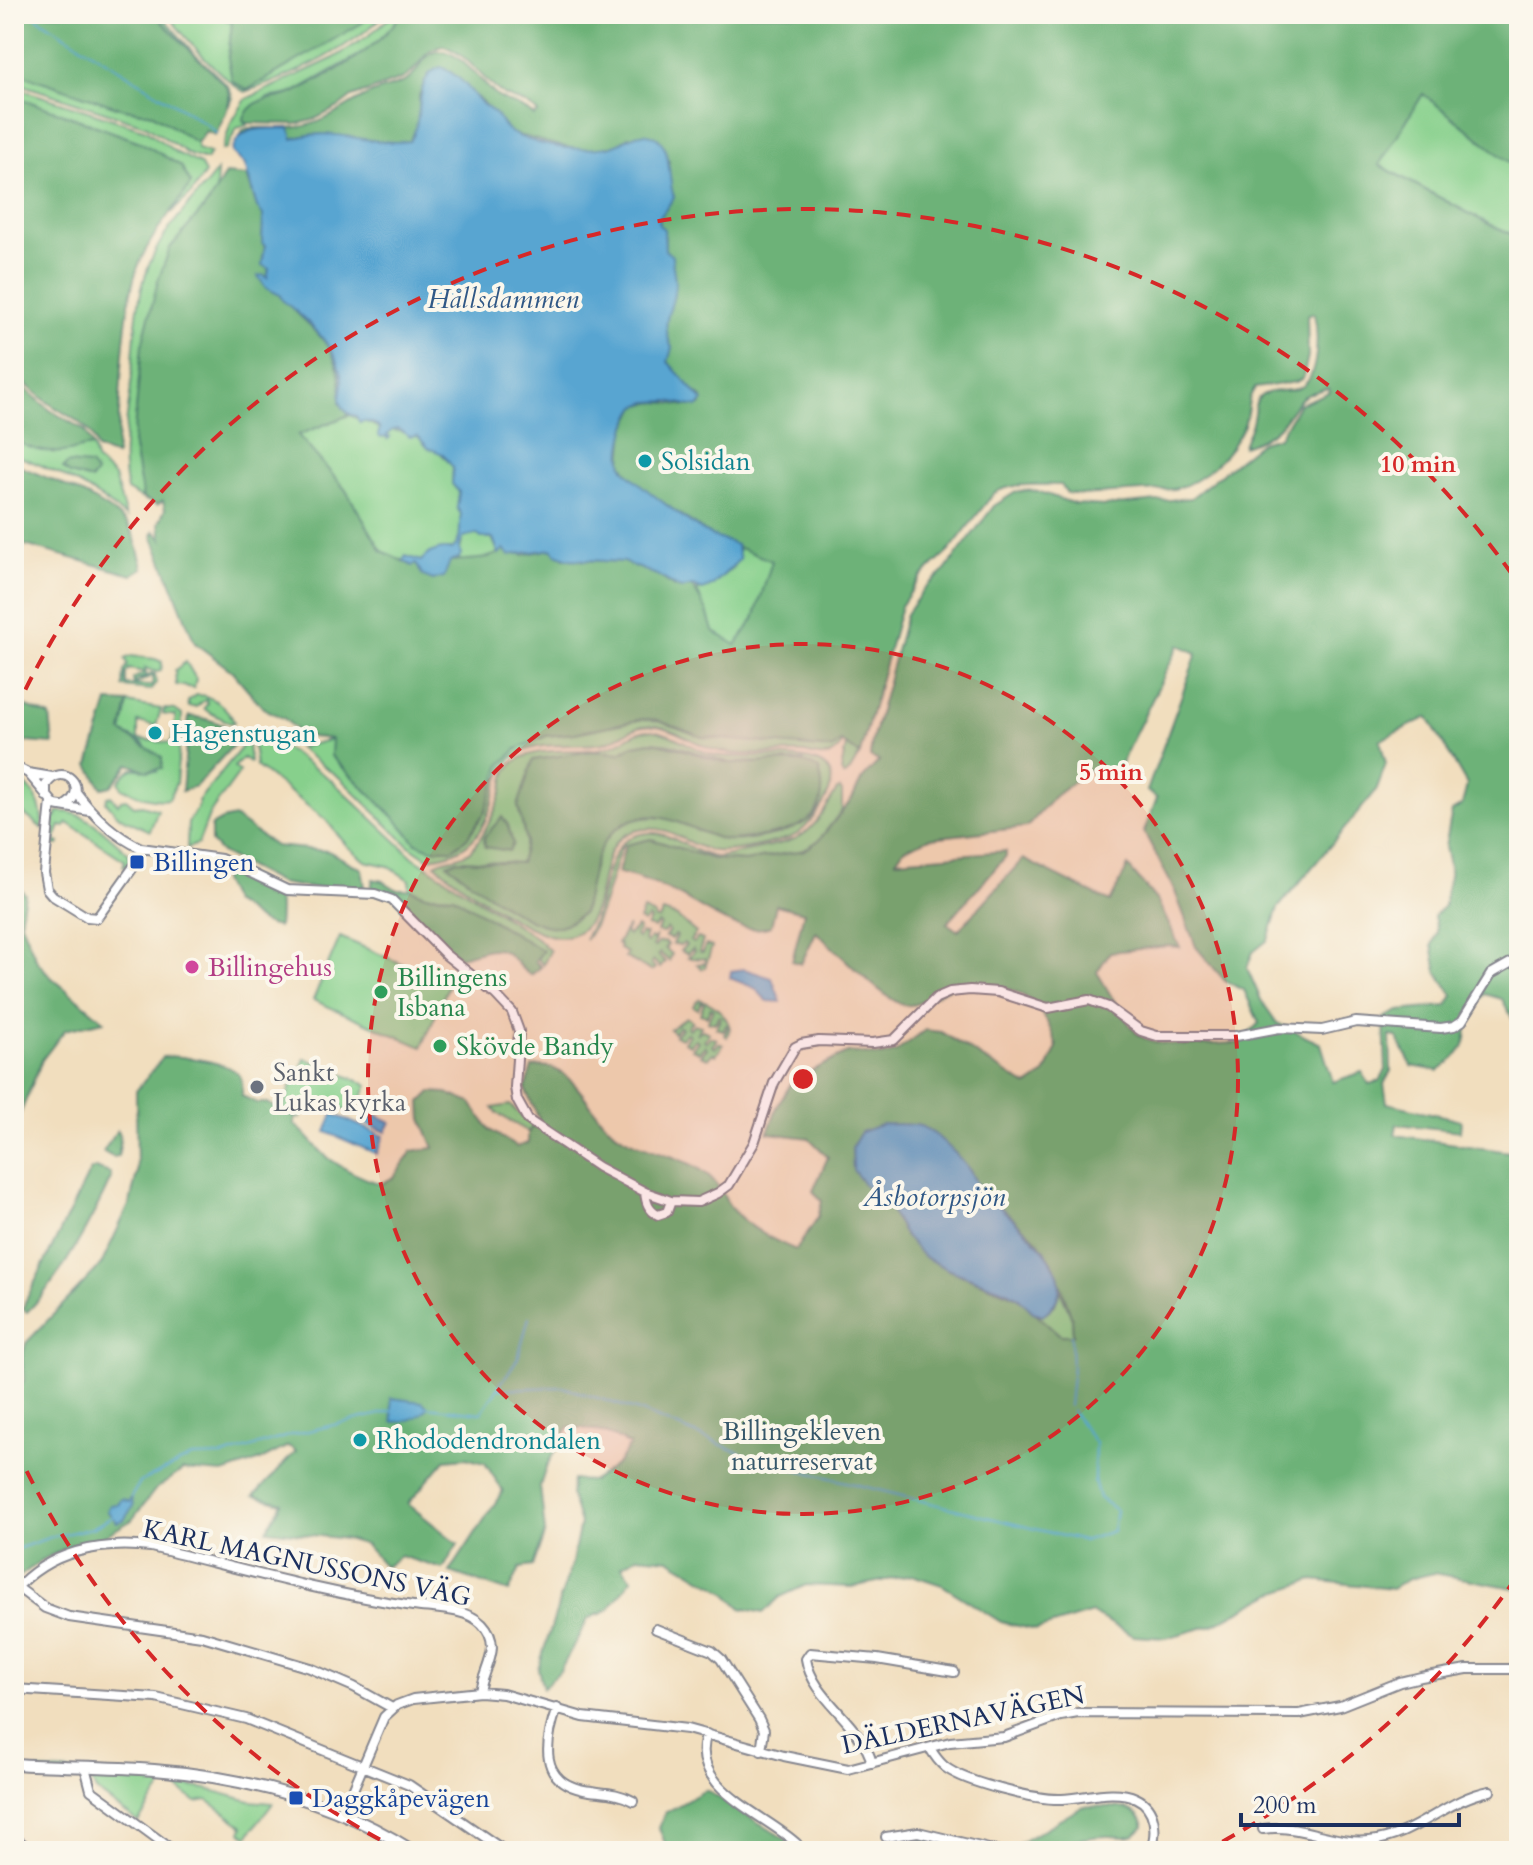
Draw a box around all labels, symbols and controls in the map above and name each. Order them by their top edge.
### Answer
water label: Hållsdammen [427,280,579,318]
place label: Solsidan [661,444,751,479]
text: 10 min [1380,448,1457,481]
marker: Solsidan [636,452,654,470]
place label: Hagenstugan [171,716,317,751]
marker: Hagenstugan [146,724,164,742]
text: 5 min [1079,756,1144,789]
place label: Billingen [153,845,255,880]
marker: Billingen [128,853,146,871]
place label: Billingehus [208,950,332,985]
marker: Billingehus [183,958,201,976]
place label: Billingens Isbana [397,960,507,1025]
marker: Billingens Isbana [372,983,390,1001]
place label: Skövde Bandy [456,1029,614,1064]
marker: Skövde Bandy [431,1037,449,1055]
place label: Sankt Lukas kyrka [273,1055,406,1120]
centre of rings [789,1065,817,1093]
marker: Sankt Lukas kyrka [248,1078,266,1096]
water label: Åsbotorpsjön [862,1178,1006,1216]
park label: Billingekleven naturreservat [723,1414,882,1479]
place label: Rhododendrondalen [376,1423,601,1458]
marker: Rhododendrondalen [351,1431,369,1449]
street label: KARL MAGNUSSONS VÄG [140,1511,474,1615]
street label: DÄLDERNAVÄGEN [838,1677,1088,1763]
scale bar [1241,1777,1459,1827]
place label: Daggkåpevägen [312,1781,490,1816]
marker: Daggkåpevägen [287,1789,305,1807]
text: 200 m [1253,1789,1317,1822]

